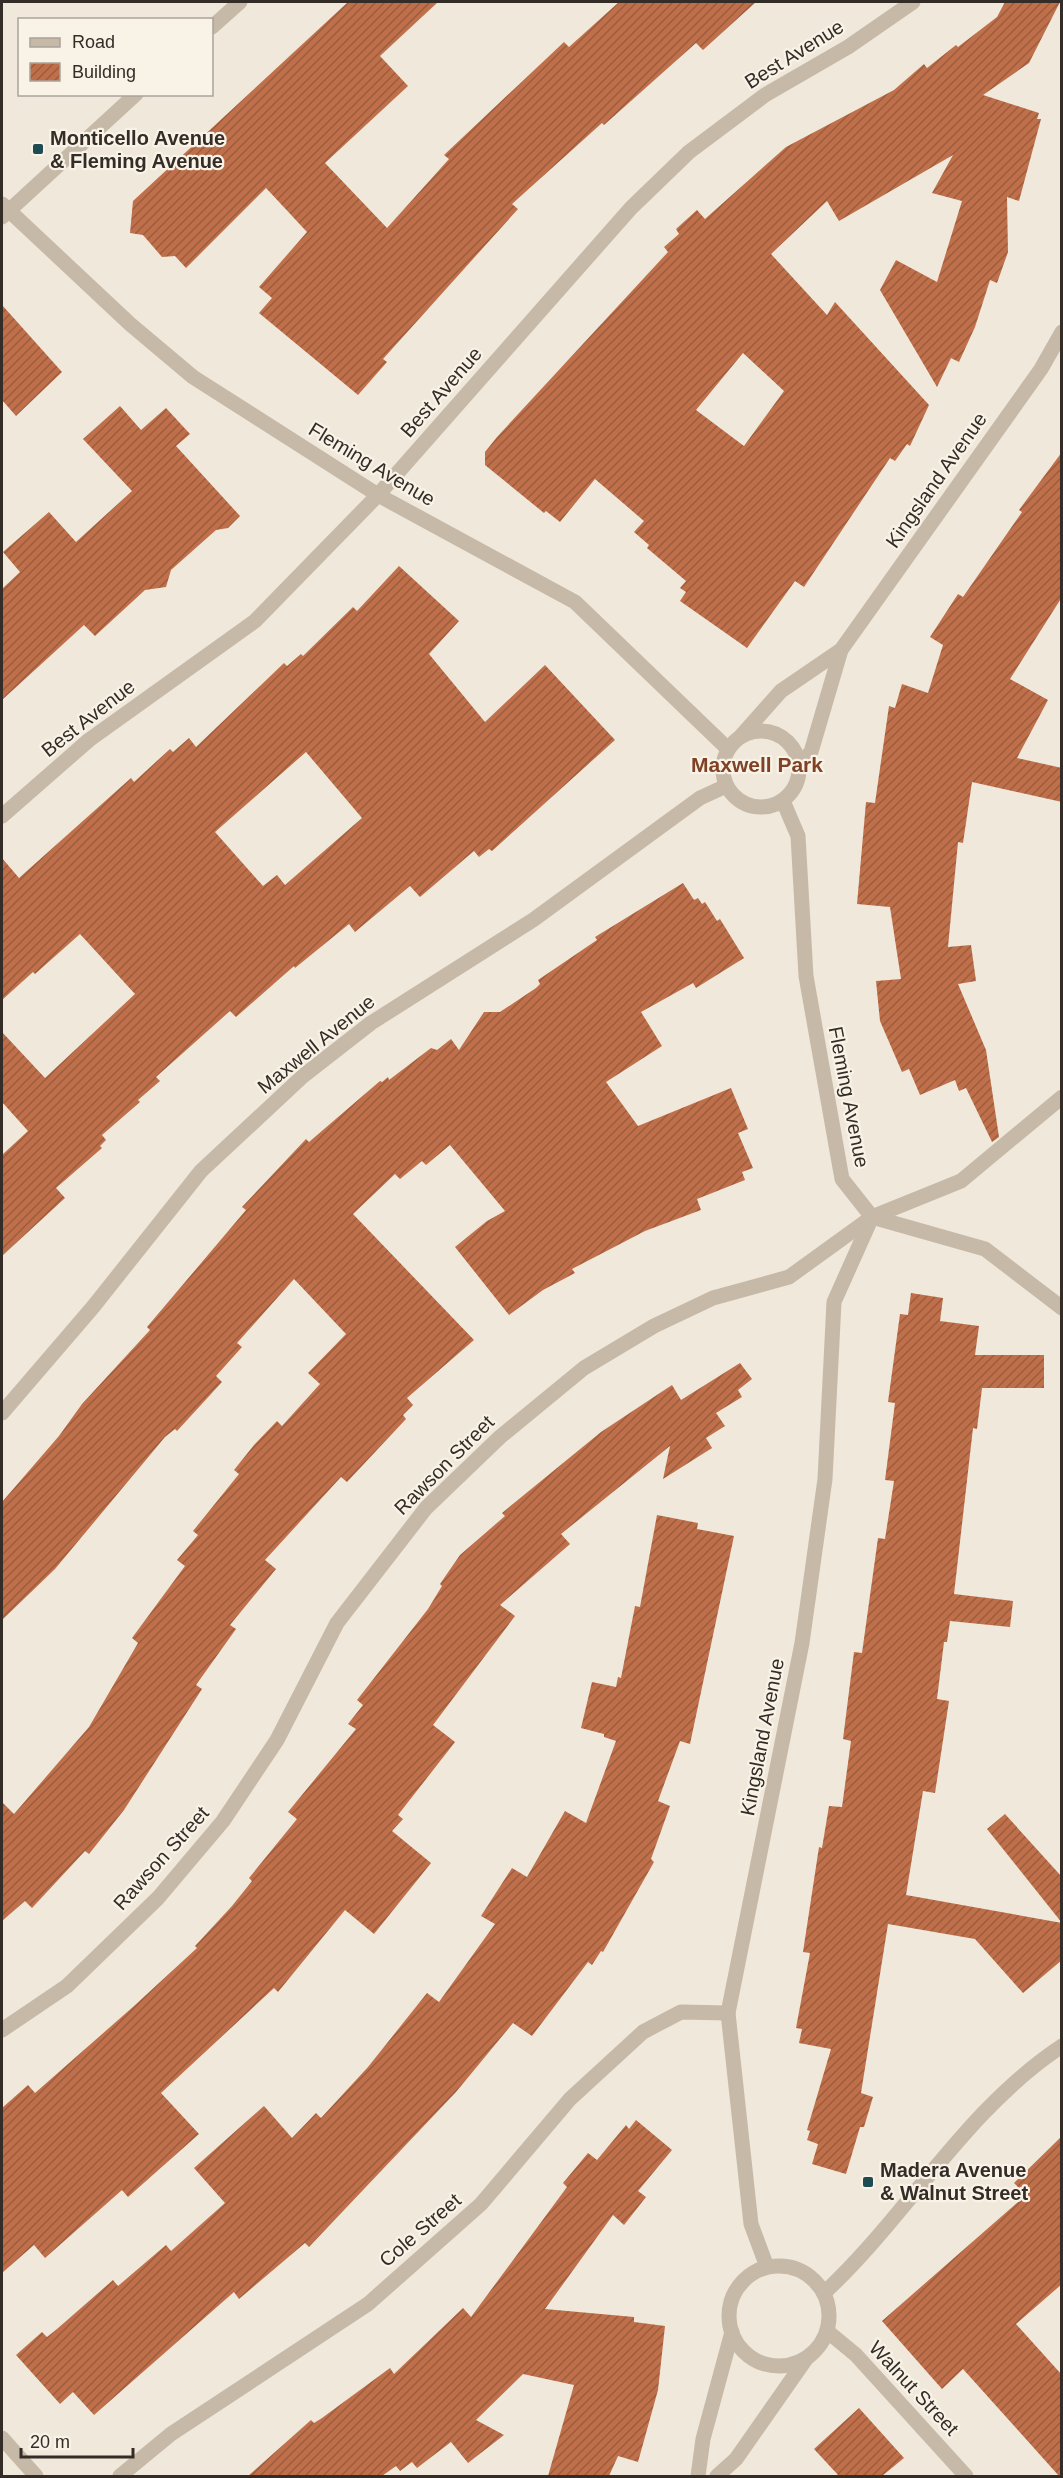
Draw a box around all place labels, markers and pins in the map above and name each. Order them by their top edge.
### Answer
place label: Monticello Avenue & Fleming Avenue [50,127,225,172]
marker: Monticello Avenue & Fleming Avenue [31,142,45,156]
place label: Madera Avenue & Walnut Street [880,2159,1028,2204]
marker: Madera Avenue & Walnut Street [861,2175,875,2189]

